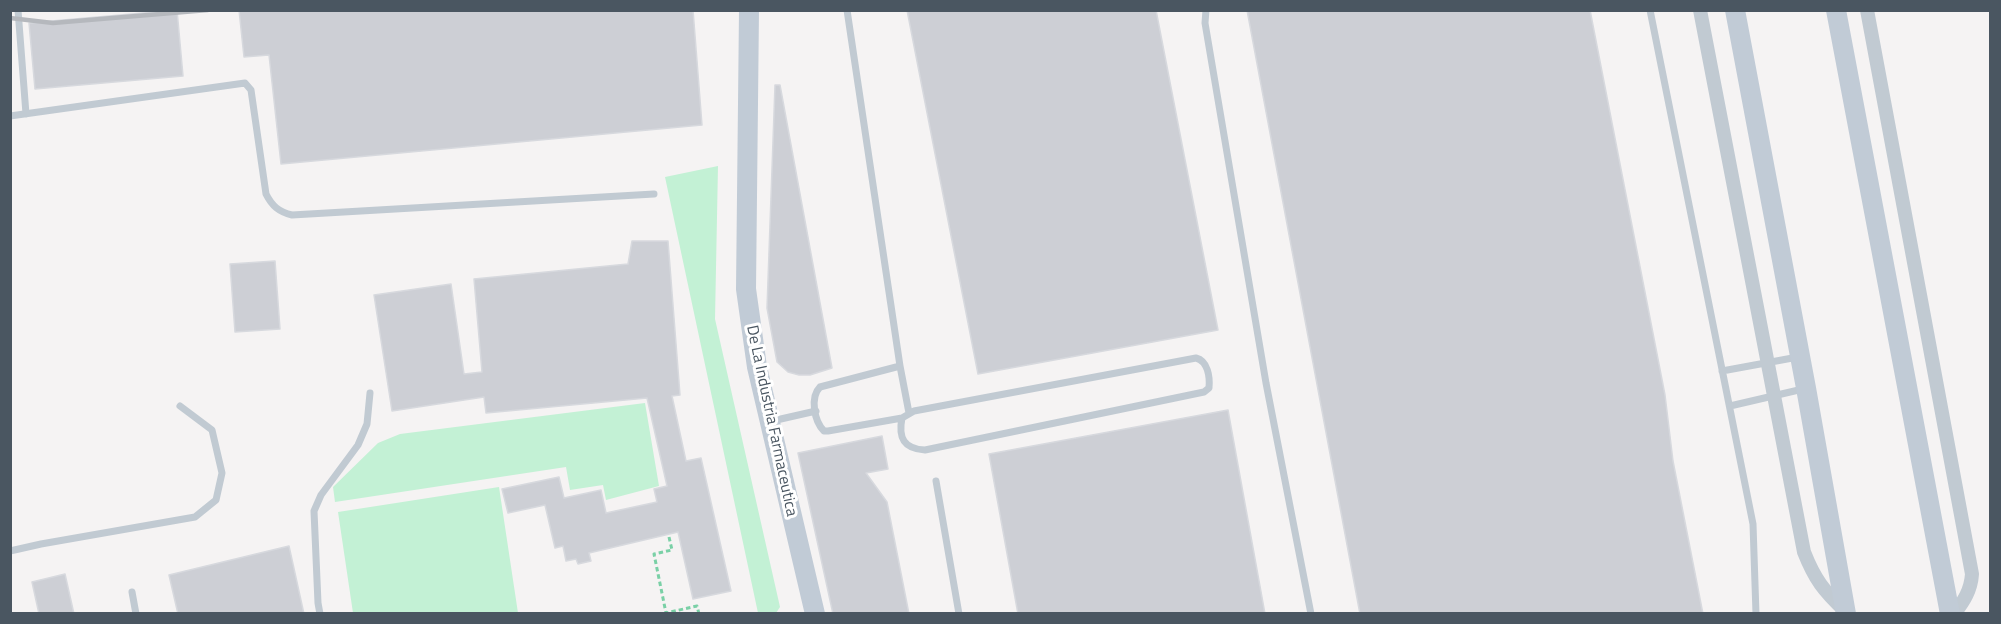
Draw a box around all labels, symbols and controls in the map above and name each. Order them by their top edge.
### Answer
street label: De La Industria Farmaceutica [741,324,801,518]

